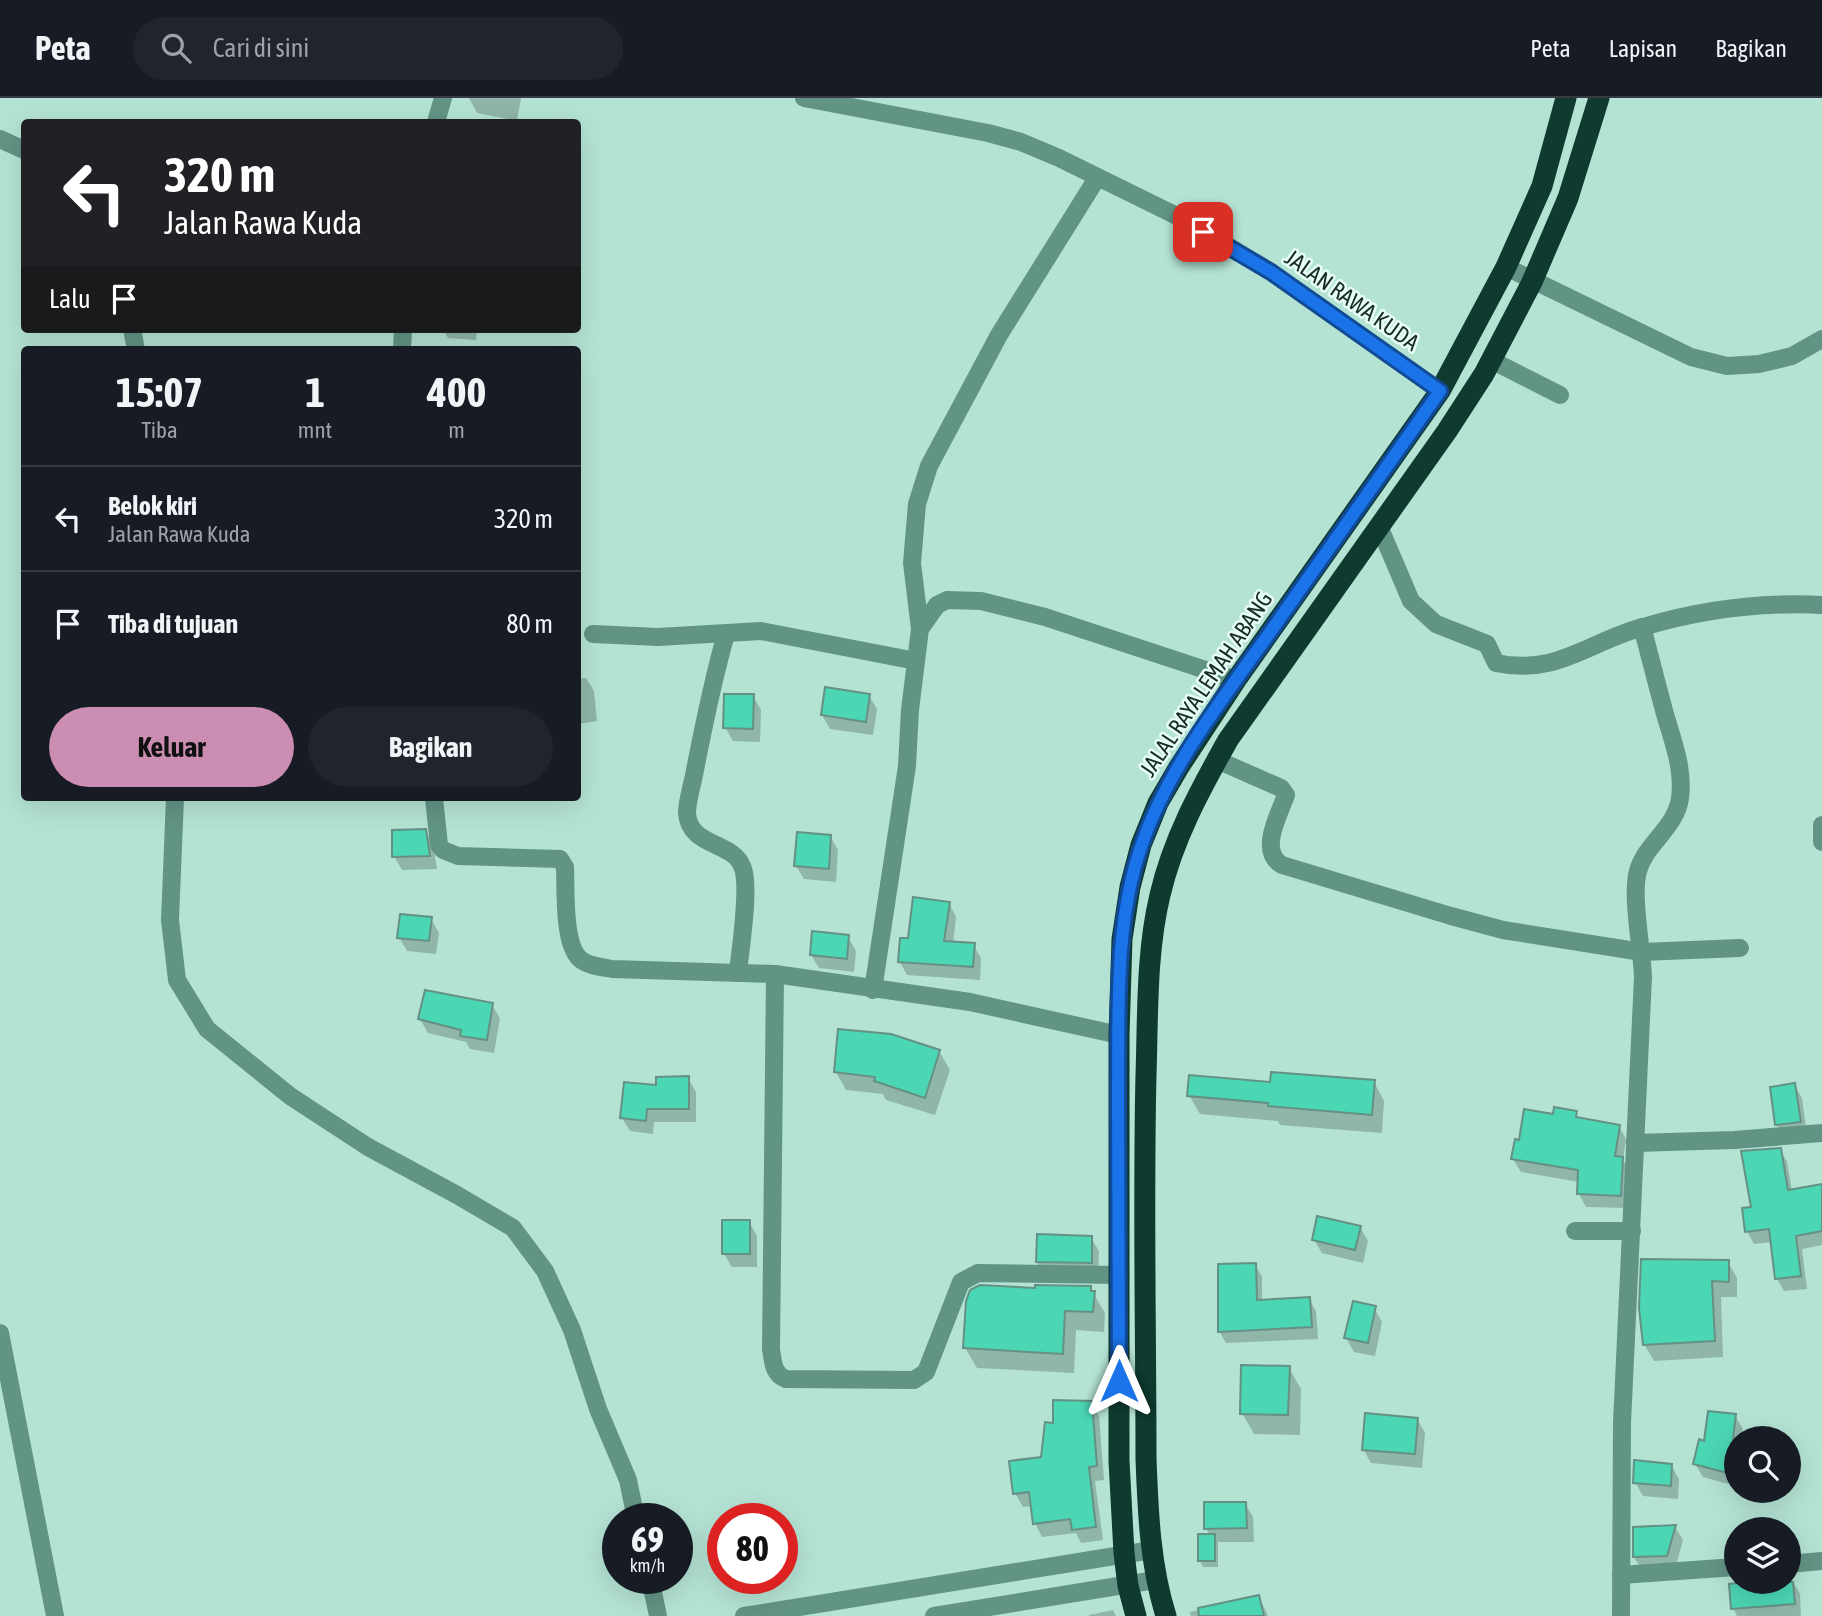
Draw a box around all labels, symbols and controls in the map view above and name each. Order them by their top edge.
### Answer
search box [133,17,623,80]
text: Peta [35,29,91,67]
icon: search [157,29,195,67]
text: Cari di sini [213,33,309,63]
text: Peta [1530,35,1571,62]
text: Lapisan [1609,35,1677,62]
text: Bagikan [1715,35,1787,62]
text: 320 m [164,146,275,202]
icon: left [49,147,140,238]
pin [1173,202,1233,262]
text: Jalan Rawa Kuda [164,204,362,241]
icon: arrive [1184,213,1222,251]
street label: JALAN RAWA KUDA [1280,244,1425,356]
icon: arrive [105,280,143,318]
text: Lalu [49,284,91,314]
text: 15:07 [116,368,203,416]
text: 1 [305,368,325,416]
text: 400 [427,368,486,416]
text: Tiba [141,417,178,443]
text: mnt [298,417,332,443]
text: m [448,417,465,443]
text: Belok kiri [108,491,197,521]
icon: left [49,500,87,538]
text: 320 m [494,504,553,534]
text: Jalan Rawa Kuda [108,521,250,547]
street label: JALAL RAYA LEMAH ABANG [1135,587,1277,781]
icon: arrive [49,605,87,643]
text: Tiba di tujuan [108,609,238,639]
text: 80 m [506,609,553,639]
button: Keluar [49,707,294,787]
button: Bagikan [308,707,553,787]
position arrow [1082,1344,1156,1418]
map controls [1724,1426,1801,1594]
button: search [1724,1426,1801,1503]
speed limit sign: 80 [707,1503,798,1594]
button: layers [1724,1517,1801,1594]
text: 69 [631,1519,664,1559]
text: km/h [630,1555,665,1576]

